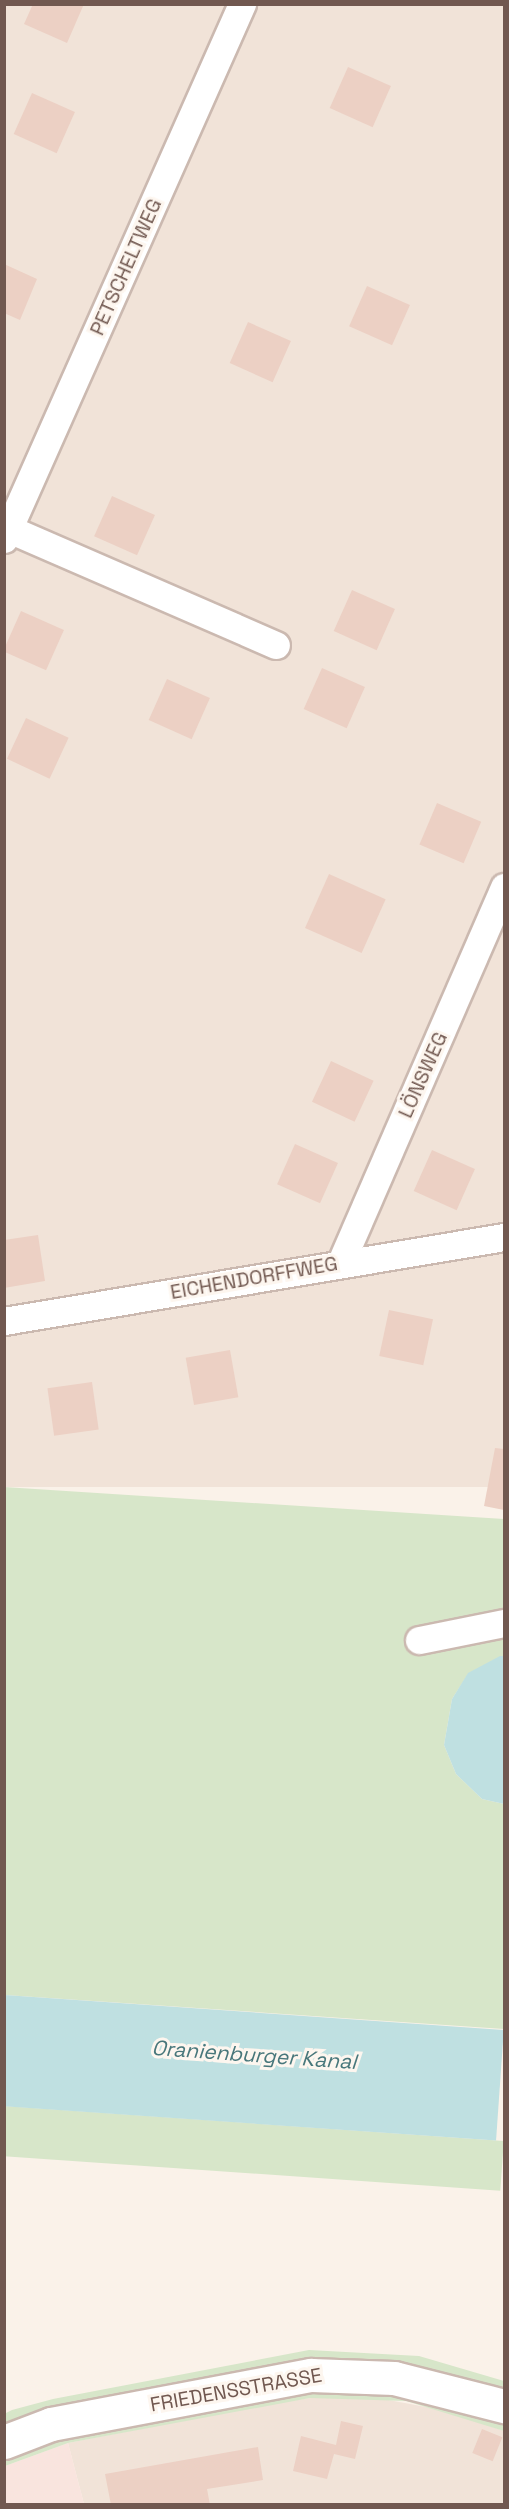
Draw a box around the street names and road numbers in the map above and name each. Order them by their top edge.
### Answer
street label: PETSCHELTWEG [85,195,167,339]
street label: LÖNSWEG [393,1028,453,1122]
street label: EICHENDORFFWEG [168,1251,340,1305]
street label: FRIEDENSSTRASSE [148,2363,324,2417]

